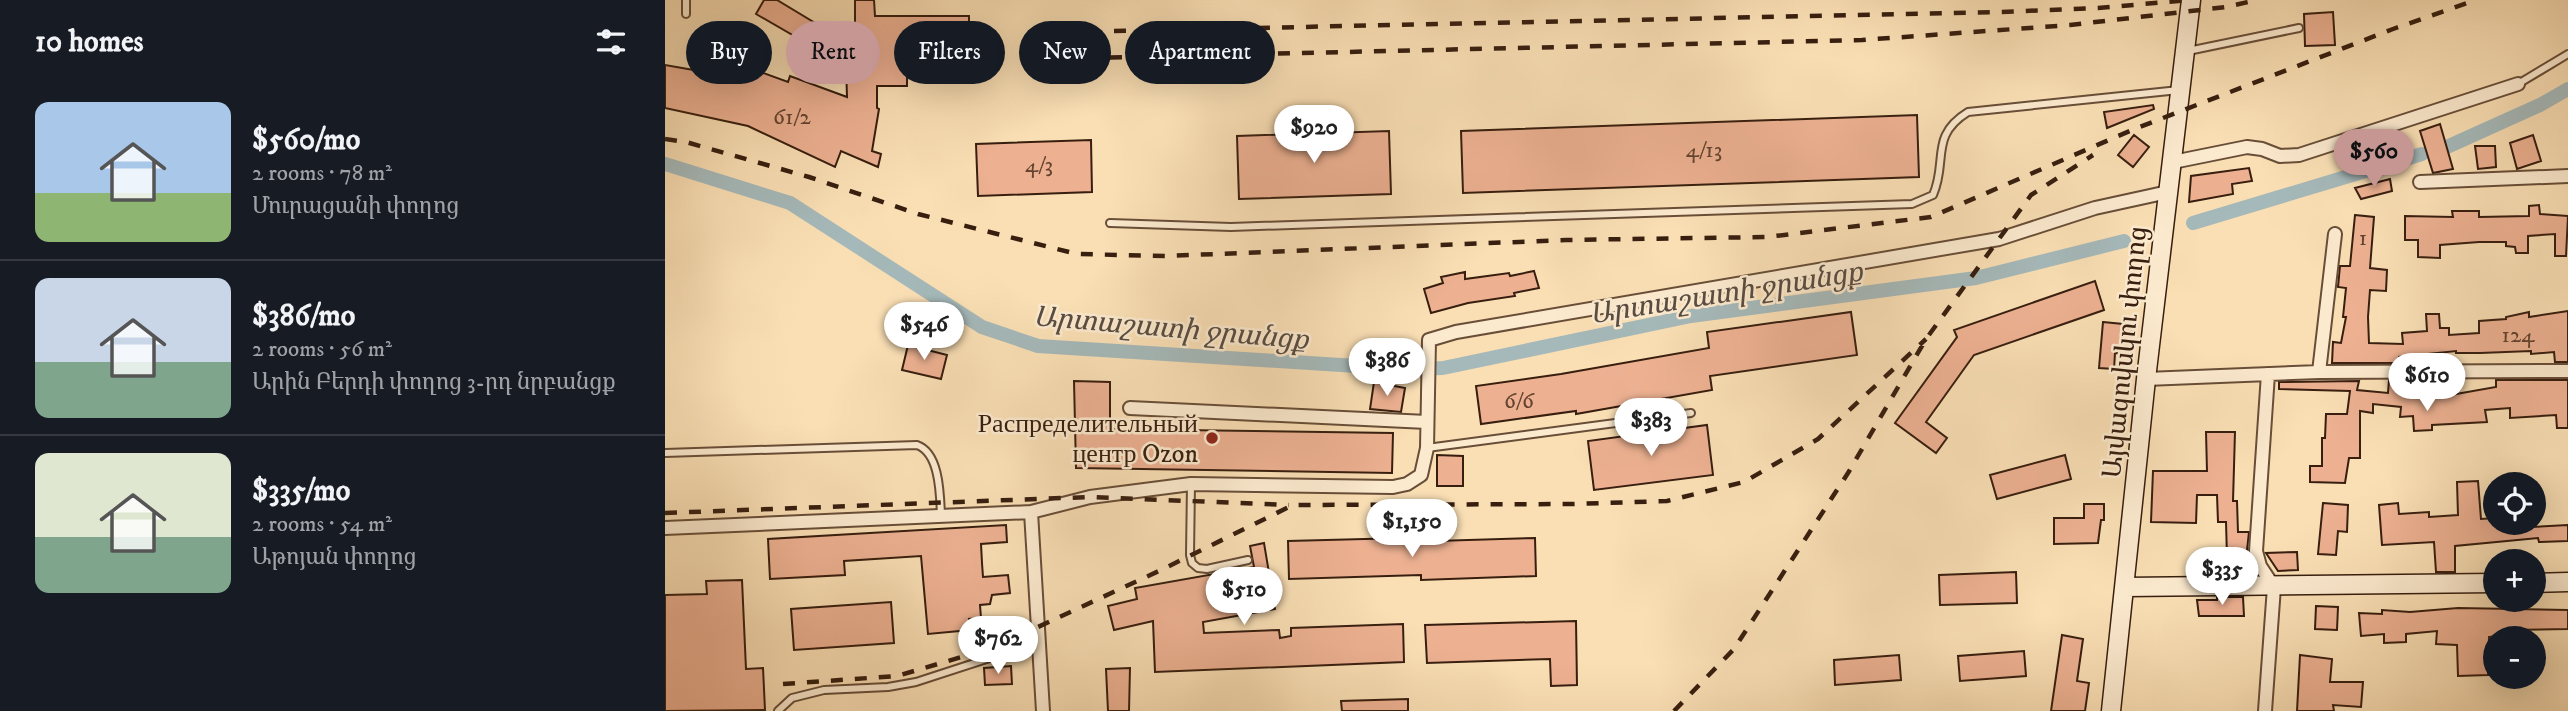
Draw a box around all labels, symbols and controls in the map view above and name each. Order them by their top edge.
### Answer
chip: Buy [686,21,772,84]
chip: Rent [786,21,880,84]
chip: Filters [894,21,1005,84]
chip: New [1019,21,1111,84]
chip: Apartment [1125,21,1275,84]
icon: filters [592,23,630,61]
text: 10 homes [35,24,144,61]
house number: 61/2 [773,103,812,132]
pin: $920 [1273,106,1355,165]
text: $920 [1290,113,1338,142]
text: $560/mo [252,122,360,159]
icon: home [91,130,175,214]
pin: $560 [2333,130,2415,189]
house number: 4/13 [1686,136,1722,165]
text: $560 [2350,137,2398,166]
house number: 4/3 [1025,151,1053,180]
text: 2 rooms · 78 m² [252,159,392,188]
text: Մուրացանի փողոց [252,192,459,221]
house number: 1 [2359,224,2367,253]
street label: Այվազովսկու փողոց [2096,225,2155,480]
water label: Արտաշատի ջրանցք [1587,254,1867,332]
text: $386/mo [252,298,355,335]
water label: Արտաշատի ջրանցք [1032,299,1311,358]
pin: $546 [883,302,965,362]
icon: home [91,306,175,390]
text: $546 [900,310,948,339]
house number: 124 [2502,321,2535,350]
text: 2 rooms · 56 m² [252,335,392,364]
pin: $386 [1346,338,1428,398]
text: $386 [1365,346,1409,375]
pin: $610 [2386,354,2468,413]
text: $610 [2404,361,2450,390]
text: Արին Բերդի փողոց 3-րդ նրբանցք [252,368,616,397]
house number: 6/6 [1504,387,1535,416]
pin: $383 [1610,398,1692,458]
text: $383 [1630,406,1672,435]
place label: Распределительный центр Ozon [978,408,1198,471]
marker: Распределительный центр Ozon [1204,430,1220,446]
map controls [2483,472,2546,689]
button: locate [2483,472,2546,535]
text: $335/mo [252,473,350,510]
icon: home [91,481,175,565]
pin: $1,150 [1355,500,1469,559]
text: $1,150 [1382,507,1442,536]
text: 2 rooms · 54 m² [252,510,392,539]
text: Աթոյան փողոց [252,543,417,572]
pin: $335 [2181,548,2263,607]
button: + [2483,549,2546,612]
text: $335 [2201,555,2243,584]
pin: $510 [1203,568,1285,627]
text: $510 [1222,575,1266,604]
pin: $762 [957,616,1039,676]
text: $762 [974,624,1022,653]
button: − [2483,626,2546,689]

